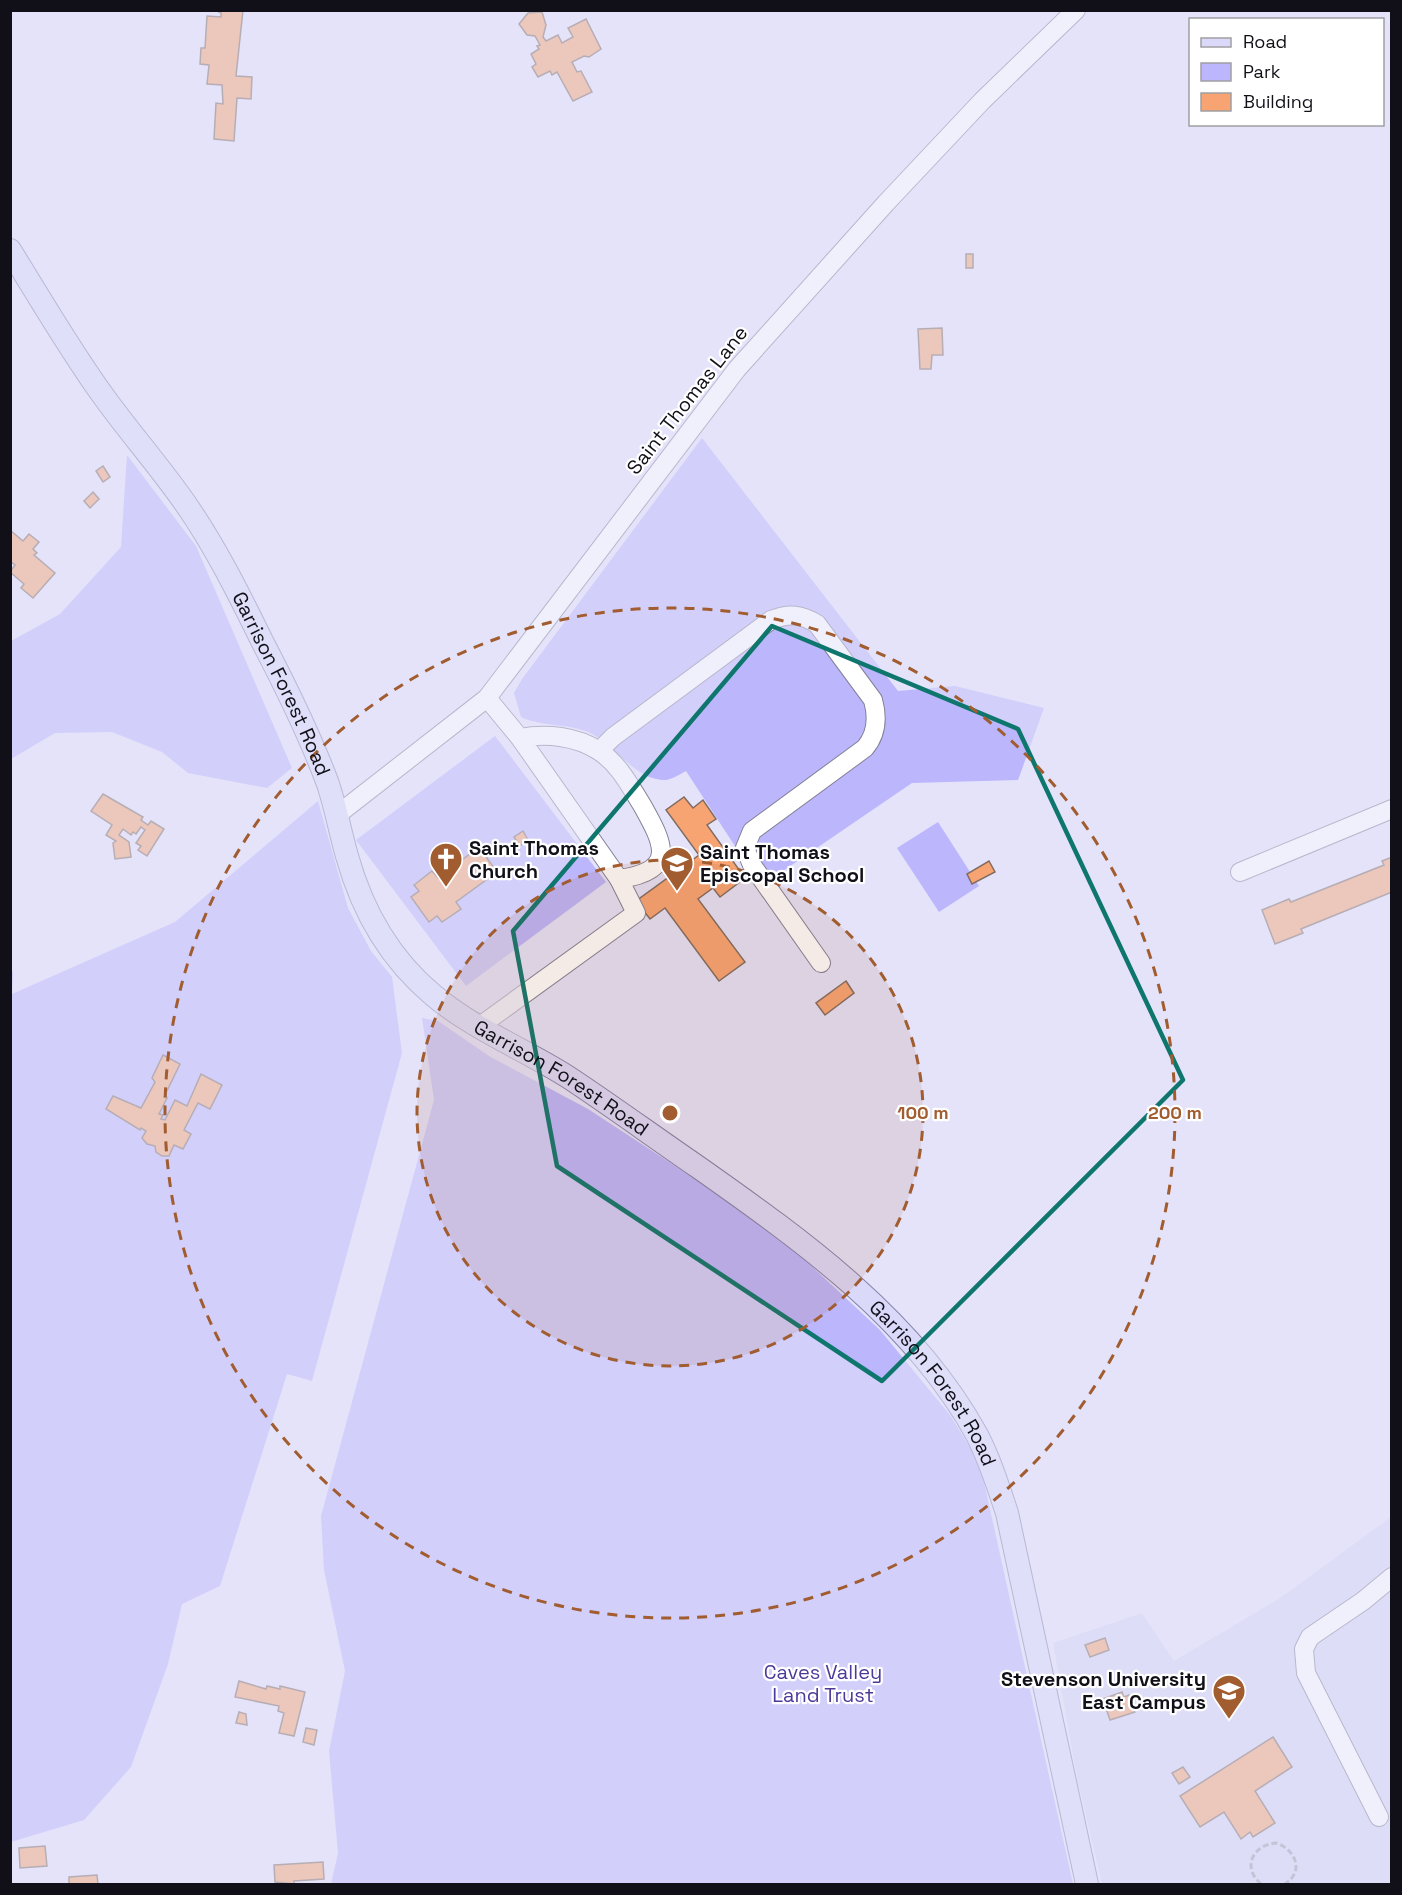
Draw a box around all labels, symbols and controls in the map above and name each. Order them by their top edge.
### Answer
legend [1189,18,1384,126]
text: Road [1243,30,1287,53]
text: Park [1243,60,1281,83]
text: Building [1243,90,1313,113]
street label: Saint Thomas Lane [621,320,753,480]
street label: Garrison Forest Road [226,587,337,779]
place label: Saint Thomas Church [469,835,599,884]
place label: Saint Thomas Episcopal School [700,839,864,888]
church icon: Saint Thomas Church [428,841,464,888]
school or university icon: Saint Thomas Episcopal School [659,845,695,892]
street label: Garrison Forest Road [469,1014,654,1142]
text: 100 m [897,1101,949,1124]
text: 200 m [1148,1101,1202,1124]
centre of rings [660,1103,680,1123]
street label: Garrison Forest Road [864,1294,1002,1470]
park label: Caves Valley Land Trust [764,1659,882,1708]
place label: Stevenson University East Campus [1001,1666,1206,1715]
school or university icon: Stevenson University East Campus [1211,1673,1247,1720]

